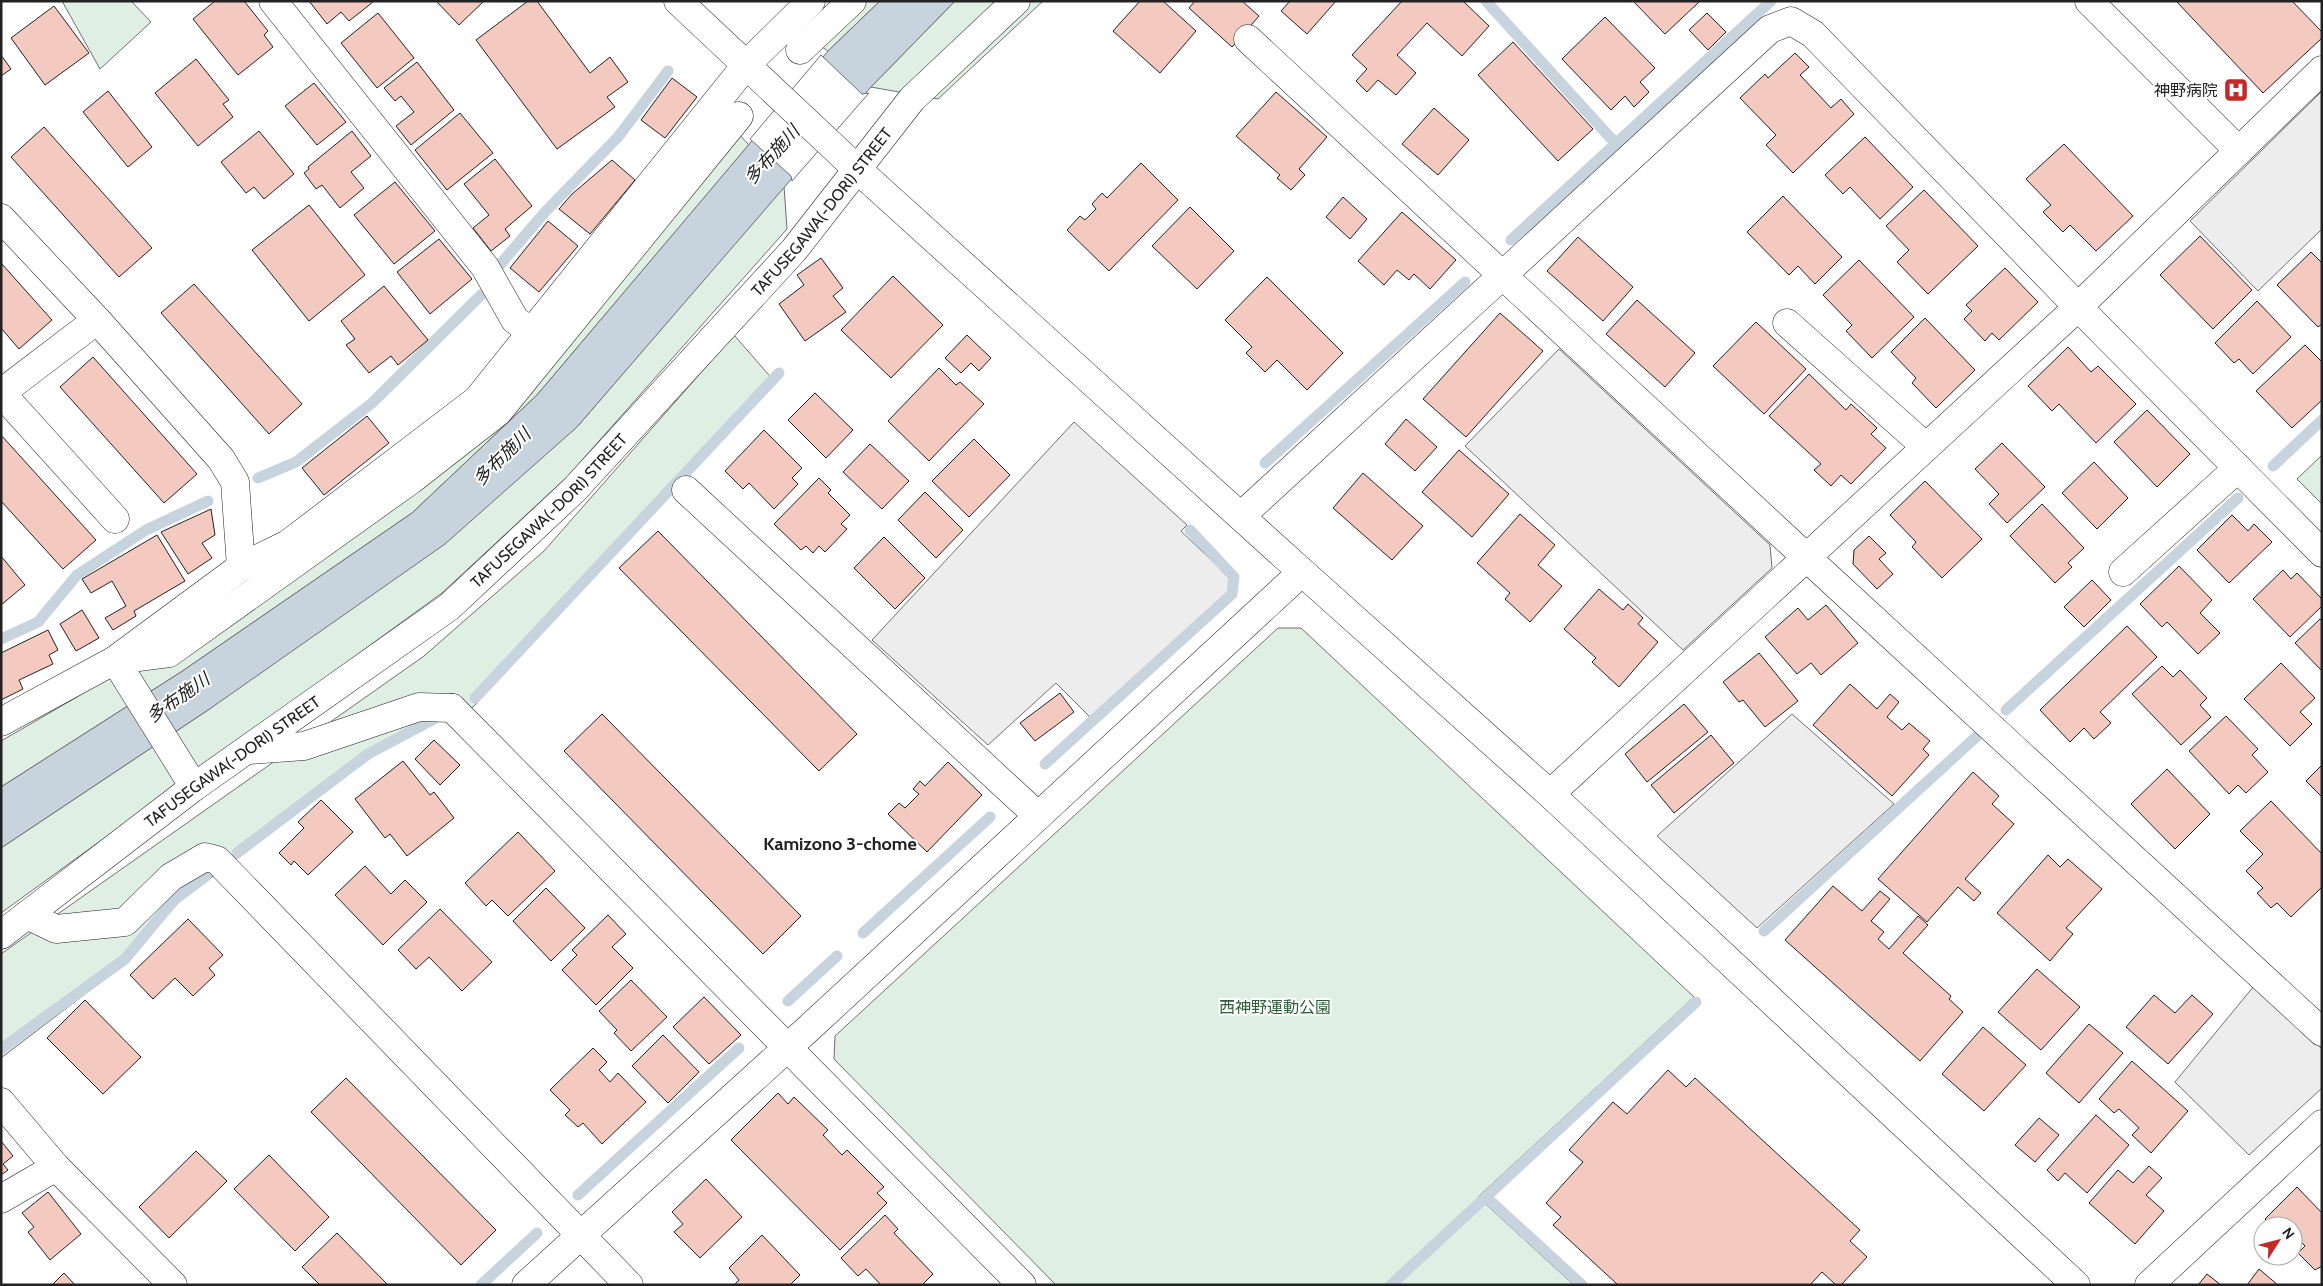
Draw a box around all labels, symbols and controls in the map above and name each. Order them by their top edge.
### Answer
hospital icon: 神野病院 [2223,77,2249,103]
place label: 神野病院 [2154,81,2218,100]
water label: 多布施川 [740,119,806,189]
street label: TAFUSEGAWA(-DORI) STREET [747,124,896,300]
water label: 多布施川 [469,422,537,490]
street label: TAFUSEGAWA(-DORI) STREET [467,430,631,592]
water label: 多布施川 [142,667,215,728]
street label: TAFUSEGAWA(-DORI) STREET [141,692,324,832]
district label: Kamizono 3-chome [763,833,917,855]
park label: 西神野運動公園 [1219,998,1331,1017]
north arrow [2253,1216,2303,1266]
text: N [2278,1224,2299,1243]

